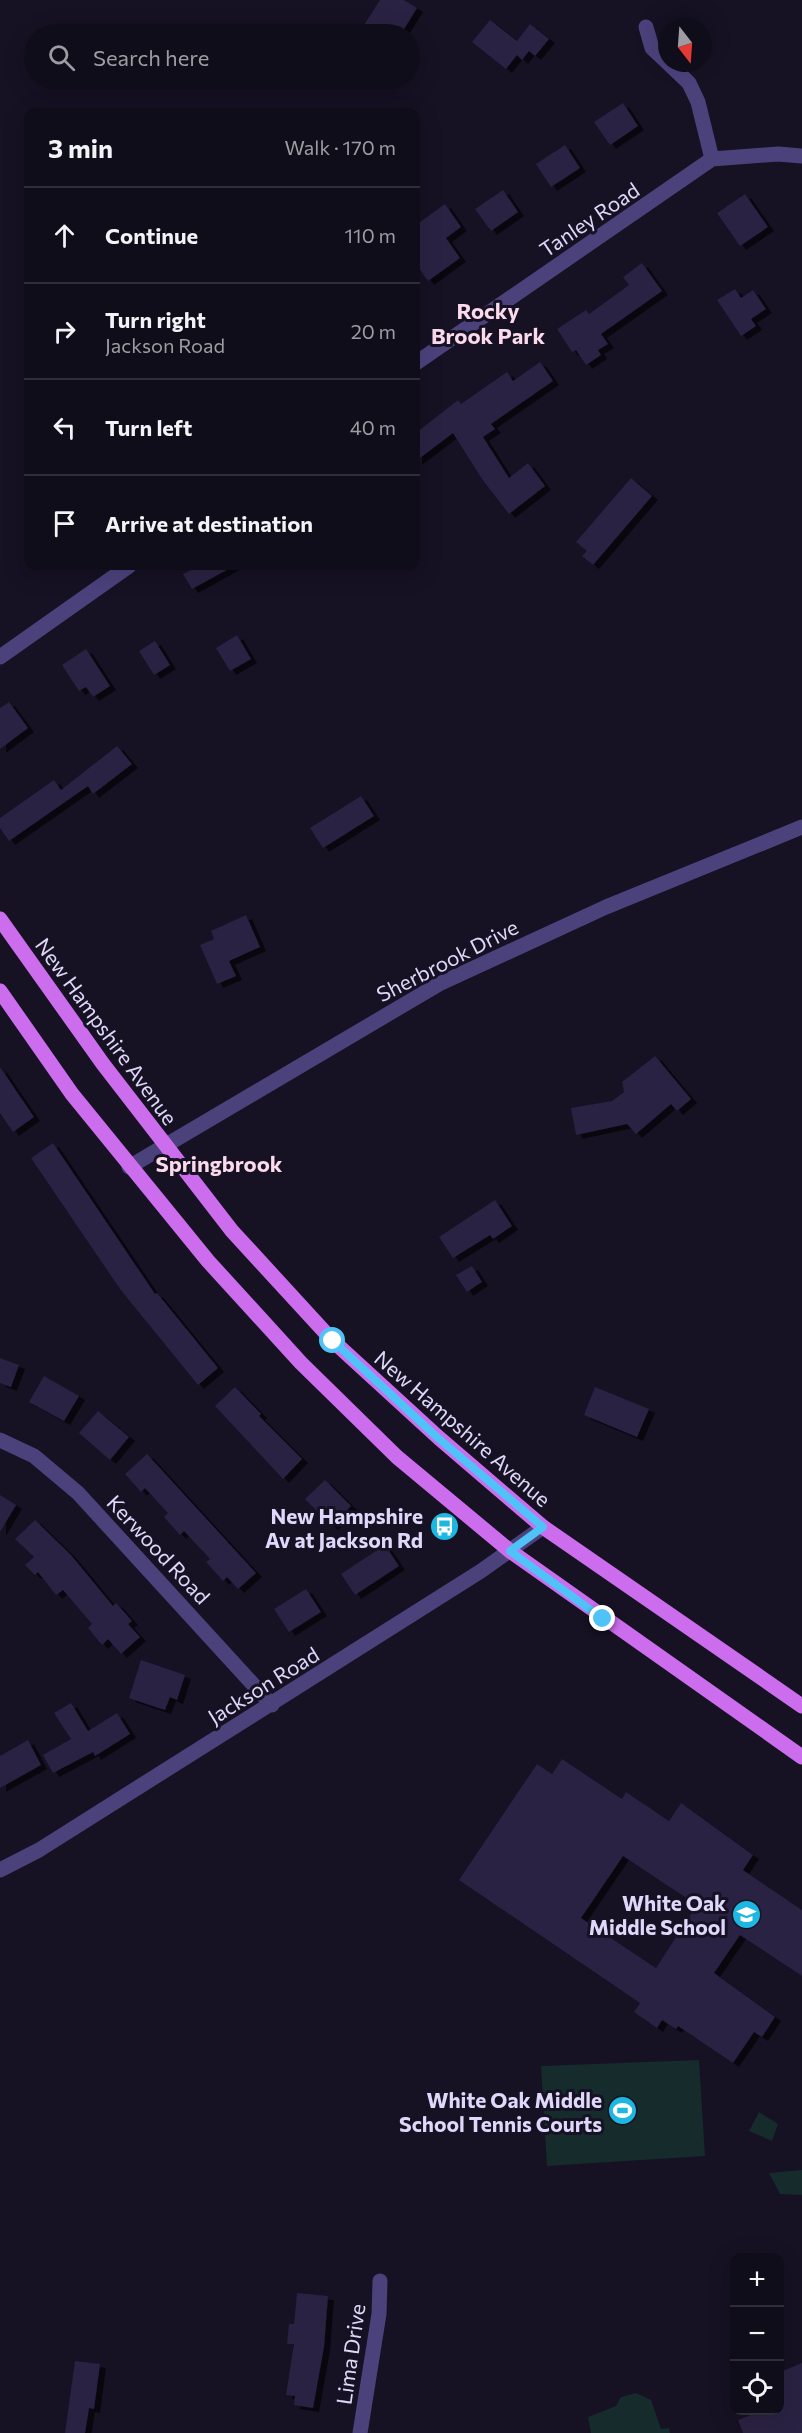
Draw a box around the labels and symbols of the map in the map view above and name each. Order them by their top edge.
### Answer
north arrow [658,18,712,72]
street label: Tanley Road [534,177,644,261]
district label: Rocky Brook Park [431,297,545,349]
street label: Sherbrook Drive [372,914,522,1006]
street label: New Hampshire Avenue [31,933,183,1129]
district label: Springbrook [156,1150,283,1177]
route start [319,1327,345,1353]
street label: New Hampshire Avenue [370,1345,556,1511]
street label: Kerwood Road [102,1489,216,1609]
place label: New Hampshire Av at Jackson Rd [265,1503,423,1552]
bus stop icon: New Hampshire Av at Jackson Rd [428,1511,460,1543]
route end [589,1605,615,1631]
street label: Jackson Road [203,1641,323,1729]
place label: White Oak Middle School [589,1890,726,1939]
school or university icon: White Oak Middle School [731,1898,763,1930]
place label: White Oak Middle School Tennis Courts [399,2087,602,2136]
sports icon: White Oak Middle School Tennis Courts [607,2095,639,2127]
street label: Lima Drive [331,2302,369,2406]

